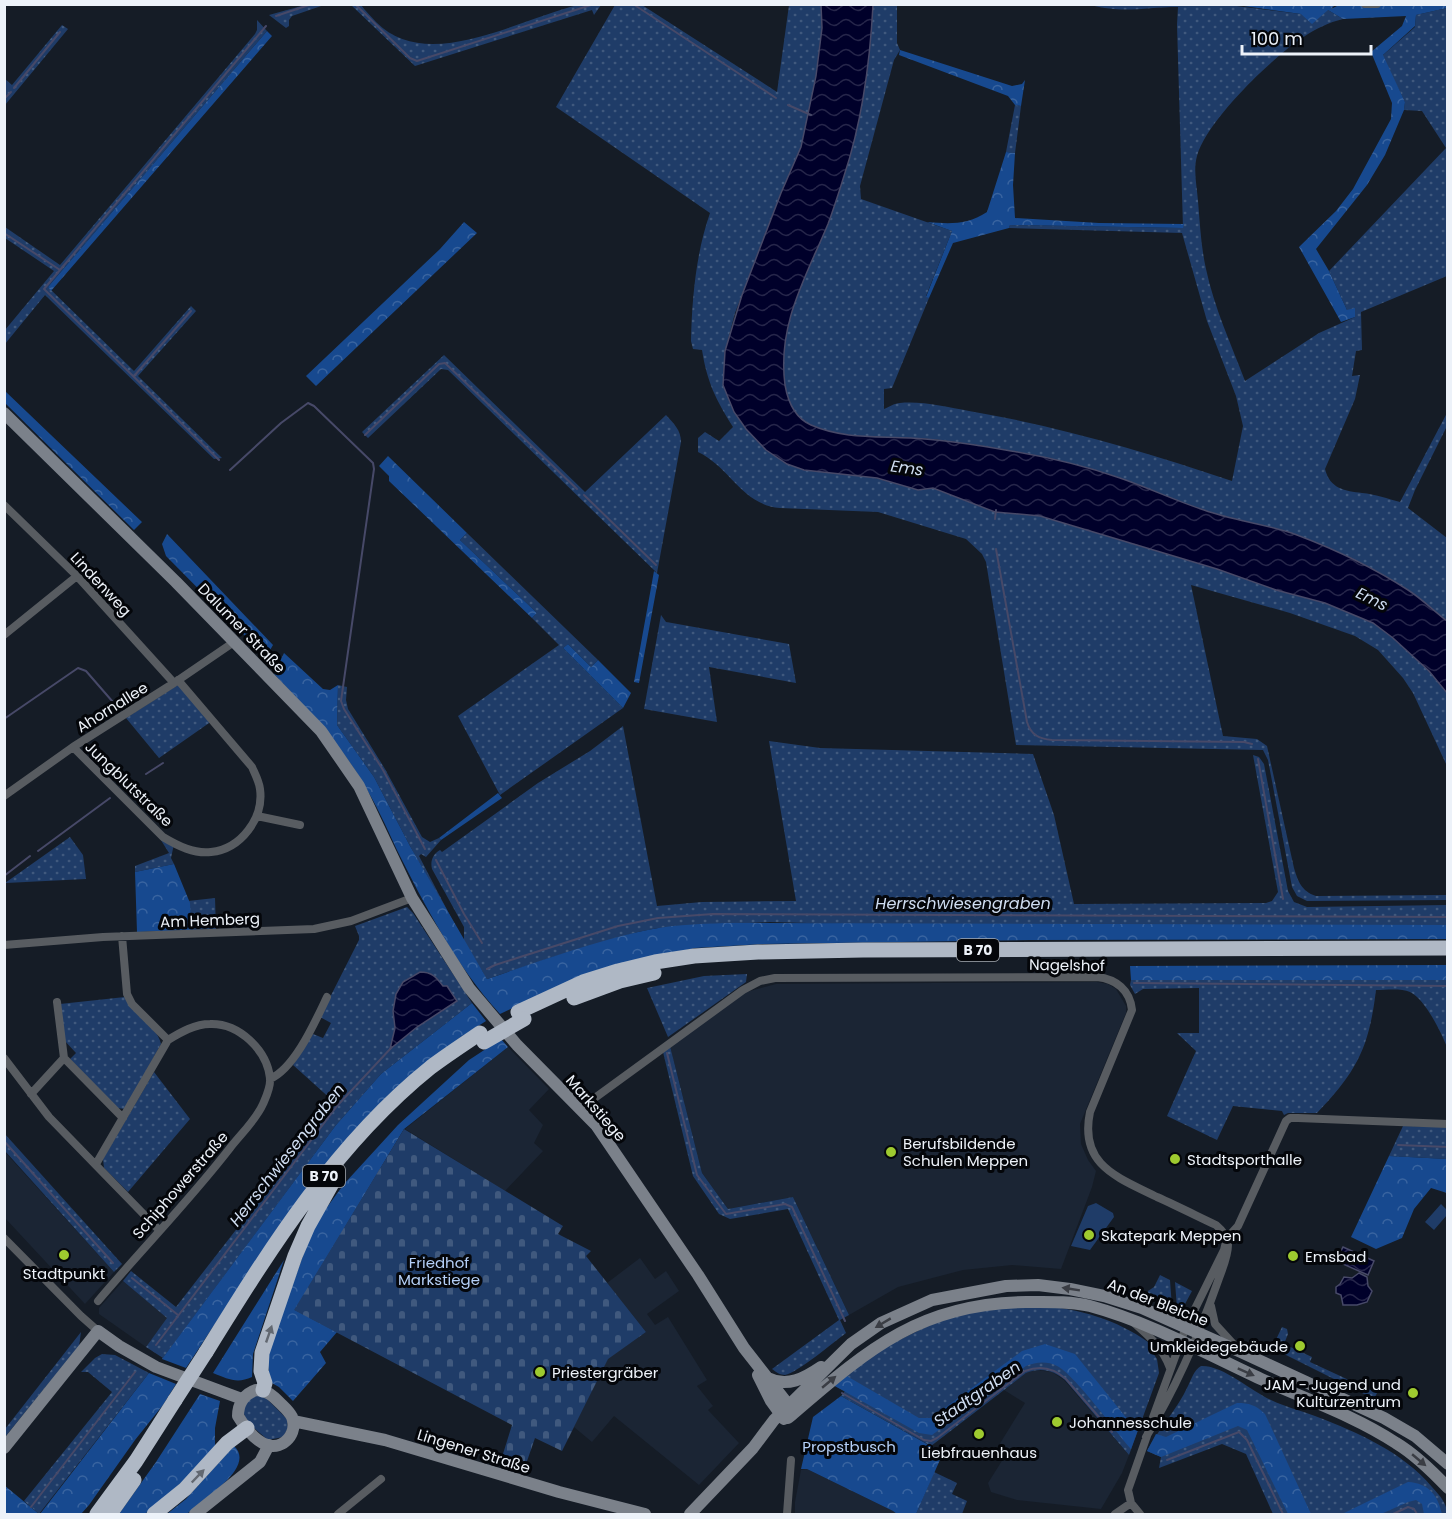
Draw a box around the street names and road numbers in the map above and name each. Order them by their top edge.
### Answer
street label: Lindenweg [66,547,136,621]
street label: Dalumer Straße [193,578,291,678]
street label: Ahornallee [72,677,152,737]
street label: Jungblutstraße [80,737,178,831]
street label: Am Hemberg [160,908,260,932]
road number: B 70 [957,939,999,961]
street label: Nagelshof [1029,954,1105,976]
street label: Markstiege [561,1070,631,1146]
street label: Schiphowerstraße [127,1127,233,1243]
road number: B 70 [303,1165,345,1187]
street label: An der Bleiche [1104,1273,1212,1331]
street label: Lingener Straße [415,1424,533,1478]

